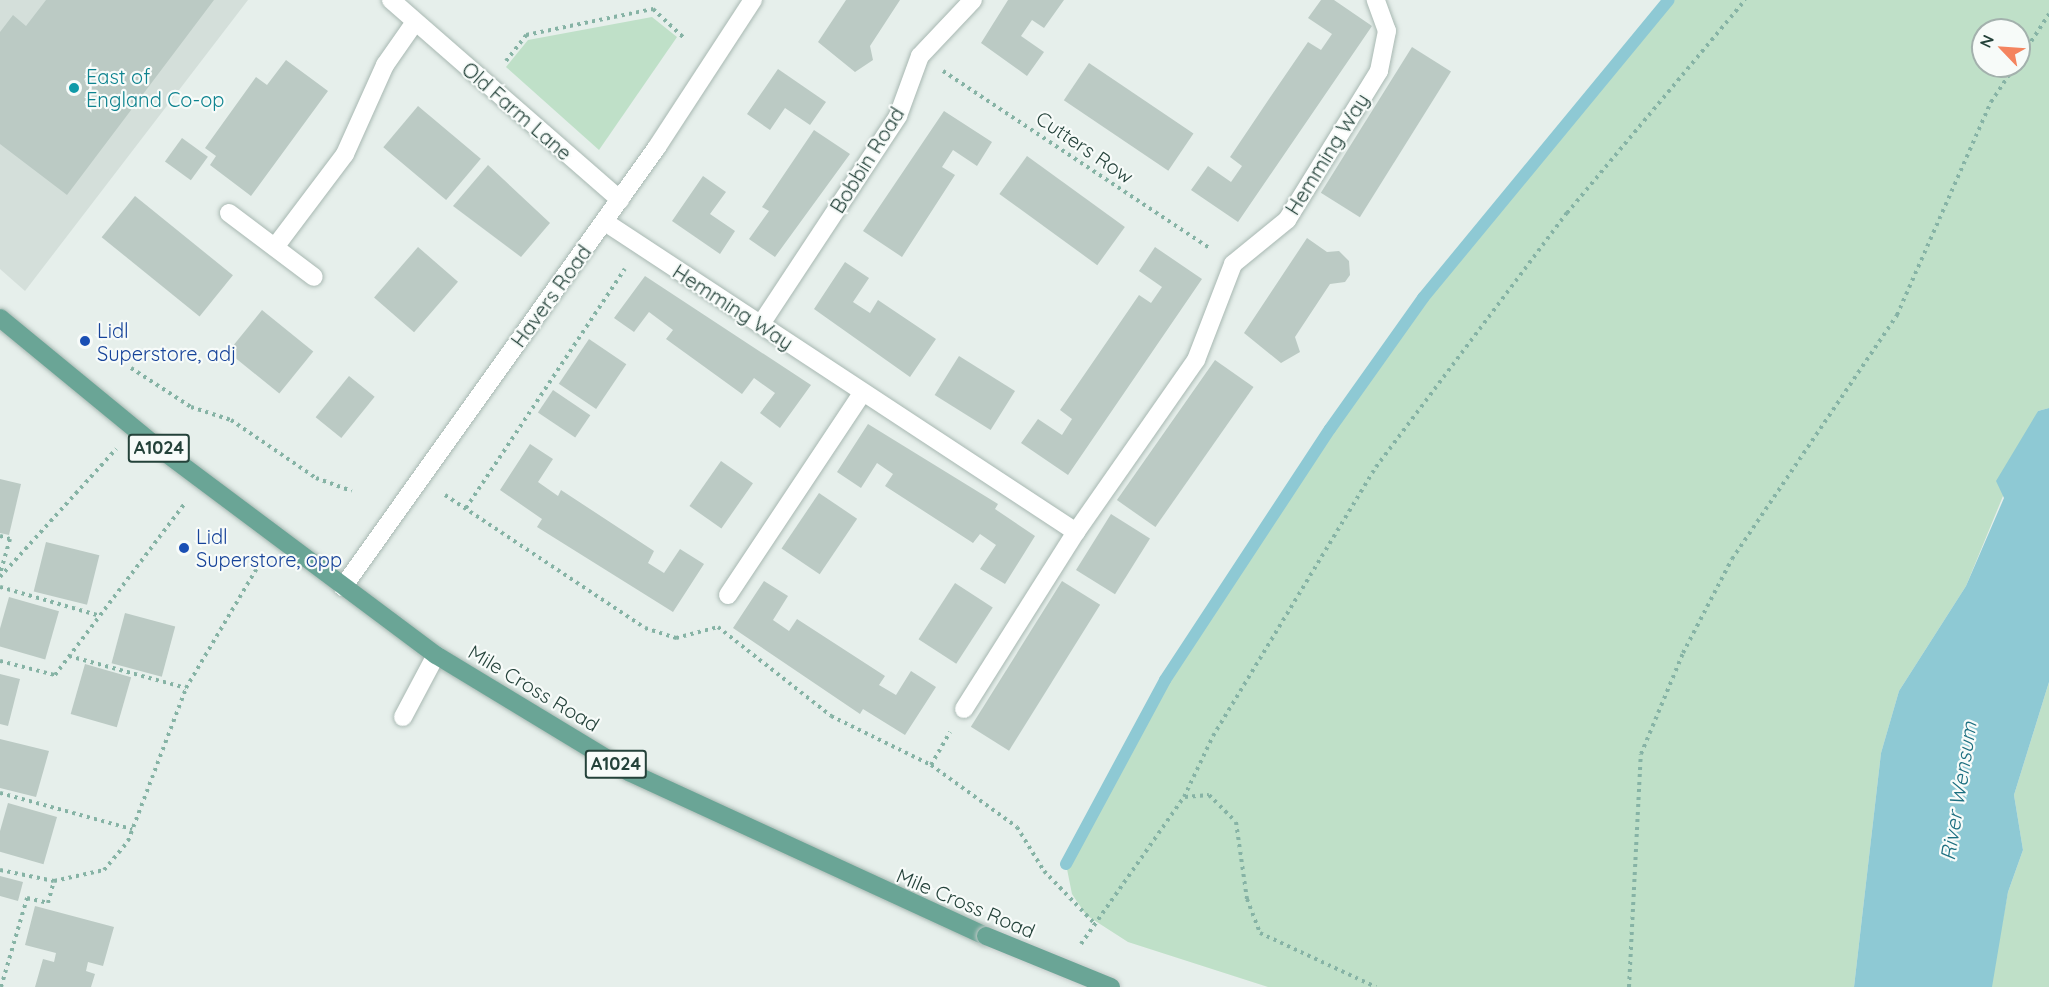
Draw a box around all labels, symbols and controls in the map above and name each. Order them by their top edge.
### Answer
north arrow [1971,18,2031,78]
text: N [1975,32,1998,51]
street label: Old Farm Lane [457,57,577,165]
place label: East of England Co-op [86,64,224,111]
marker: East of England Co-op [67,81,81,95]
street label: Hemming Way [1280,89,1374,219]
street label: Bobbin Road [825,103,909,217]
street label: Cutters Row [1032,106,1138,188]
street label: Havers Road [506,240,596,352]
street label: Hemming Way [668,259,798,355]
place label: Lidl Superstore, adj [97,318,236,365]
marker: Lidl Superstore, adj [78,334,92,348]
road number: A1024 [128,433,190,463]
place label: Lidl Superstore, opp [196,524,342,571]
marker: Lidl Superstore, opp [177,541,191,555]
street label: Mile Cross Road [464,640,604,736]
water label: River Wensum [1935,720,1981,862]
road number: A1024 [584,749,648,779]
street label: Mile Cross Road [893,863,1039,943]

